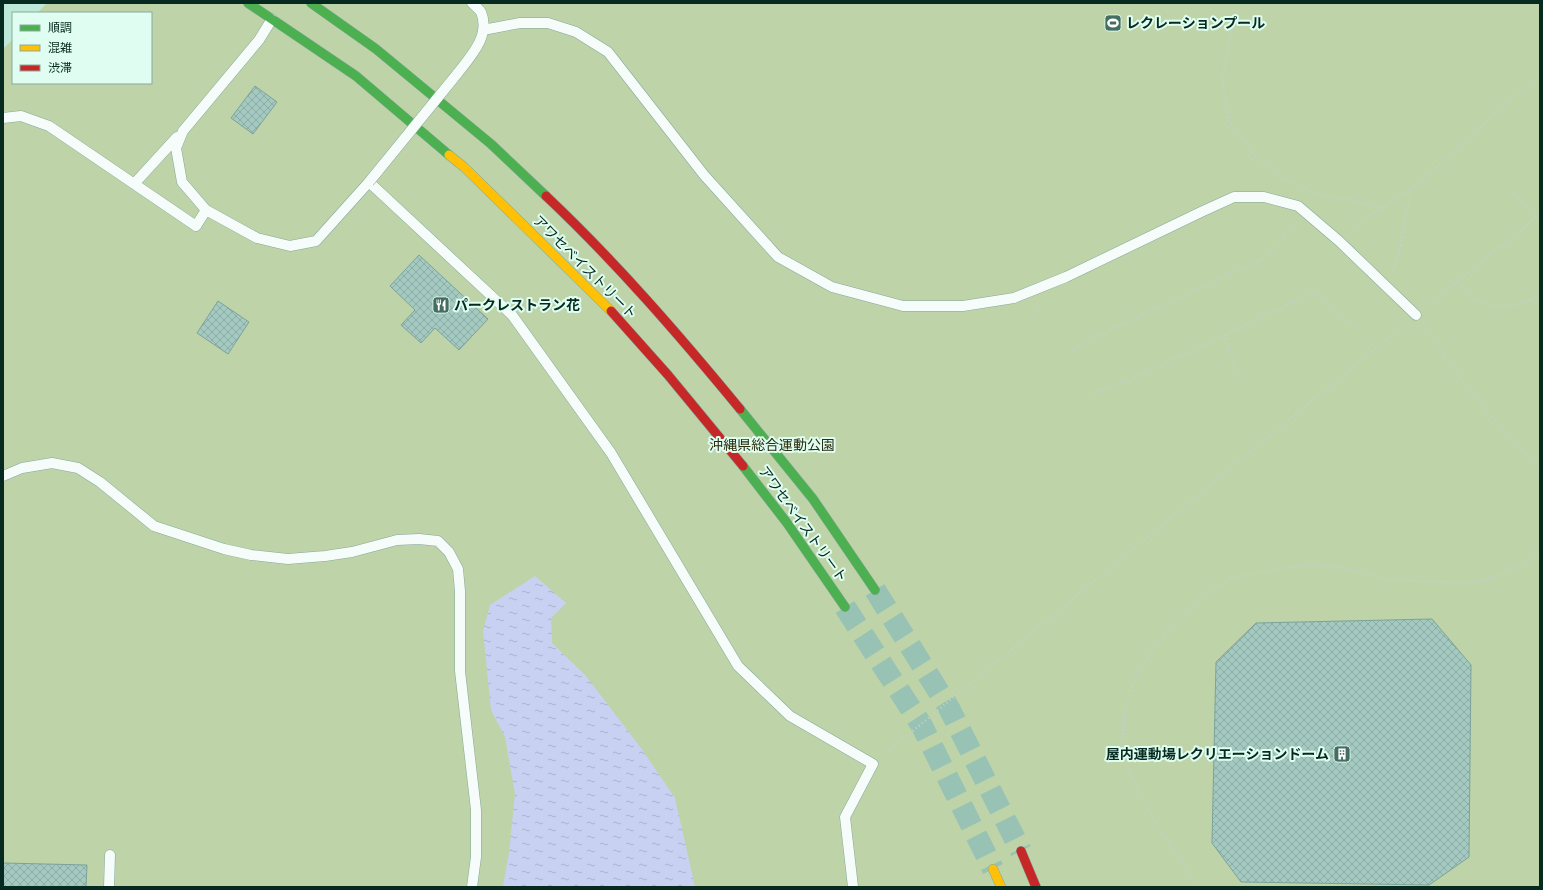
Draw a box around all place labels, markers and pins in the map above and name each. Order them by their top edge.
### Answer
sports icon: レクレーションプール [1103,13,1123,33]
place label: レクレーションプール [1126,15,1265,31]
restaurant icon: パークレストラン花 [431,295,451,315]
place label: パークレストラン花 [454,297,580,313]
building icon: 屋内運動場レクリエーションドーム [1332,744,1352,764]
place label: 屋内運動場レクリエーションドーム [1106,746,1329,762]

